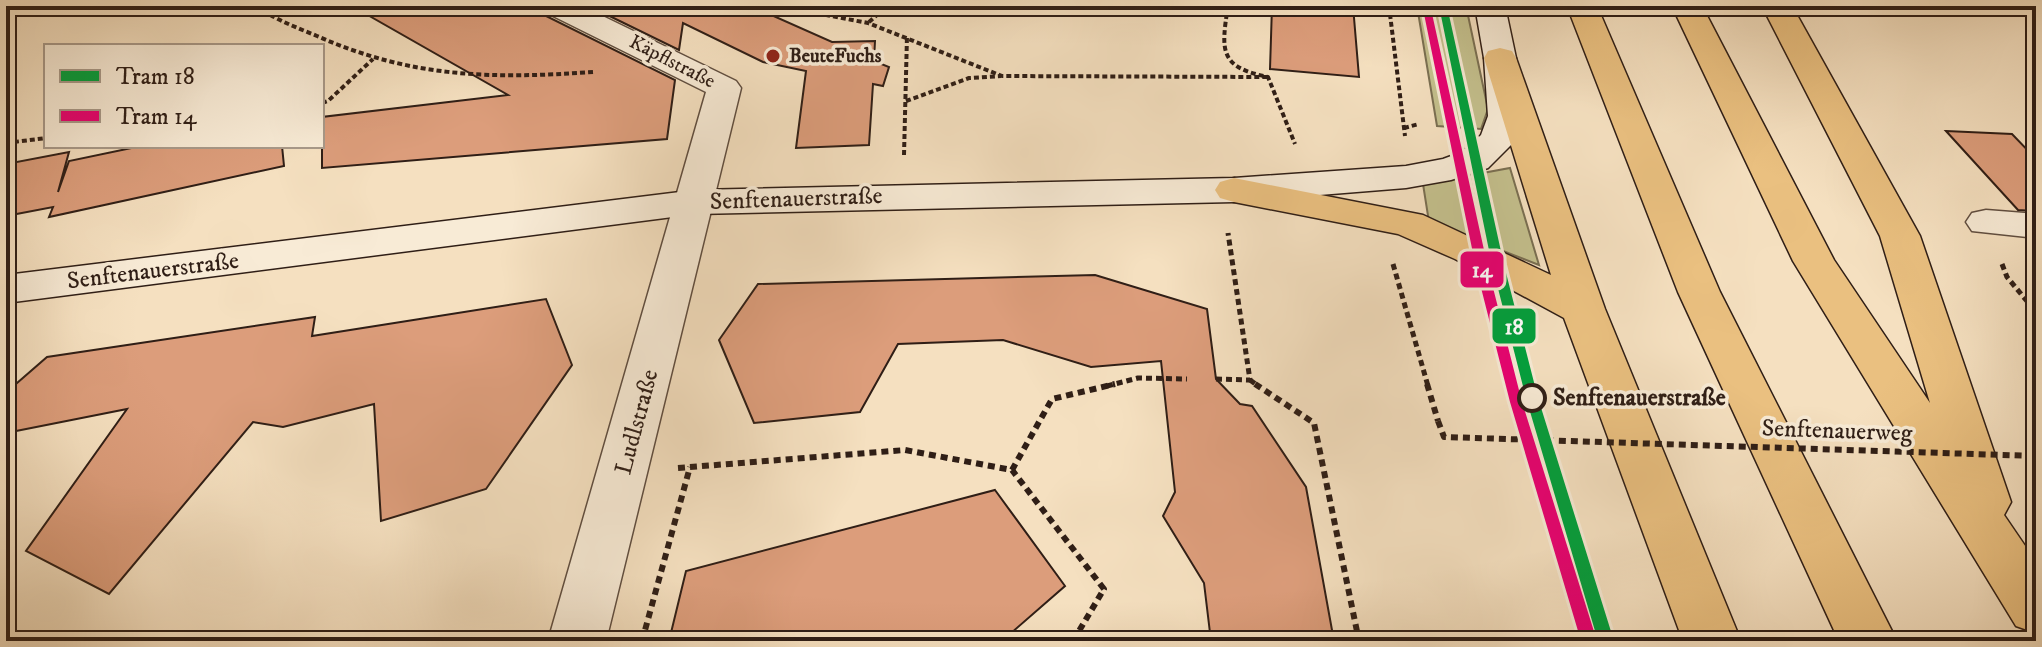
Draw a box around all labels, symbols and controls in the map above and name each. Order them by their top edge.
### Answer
street label: Käpflstraße [625,30,719,94]
legend [44,44,324,148]
place label: BeuteFuchs [789,44,882,69]
marker: BeuteFuchs [764,47,782,65]
text: Tram 18 [116,62,195,92]
text: Tram 14 [116,102,198,132]
street label: Senftenauerstraße [709,181,883,217]
street label: Senftenauerstraße [65,246,241,296]
line badge: 14 [1459,250,1505,289]
text: 14 [1472,257,1494,284]
line badge: 18 [1491,307,1537,345]
text: 18 [1504,314,1524,341]
street label: Ludlstraße [609,366,665,478]
place label: Senftenauerstraße [1553,383,1726,413]
marker: Senftenauerstraße [1518,384,1546,412]
street label: Senftenauerweg [1761,413,1913,449]

